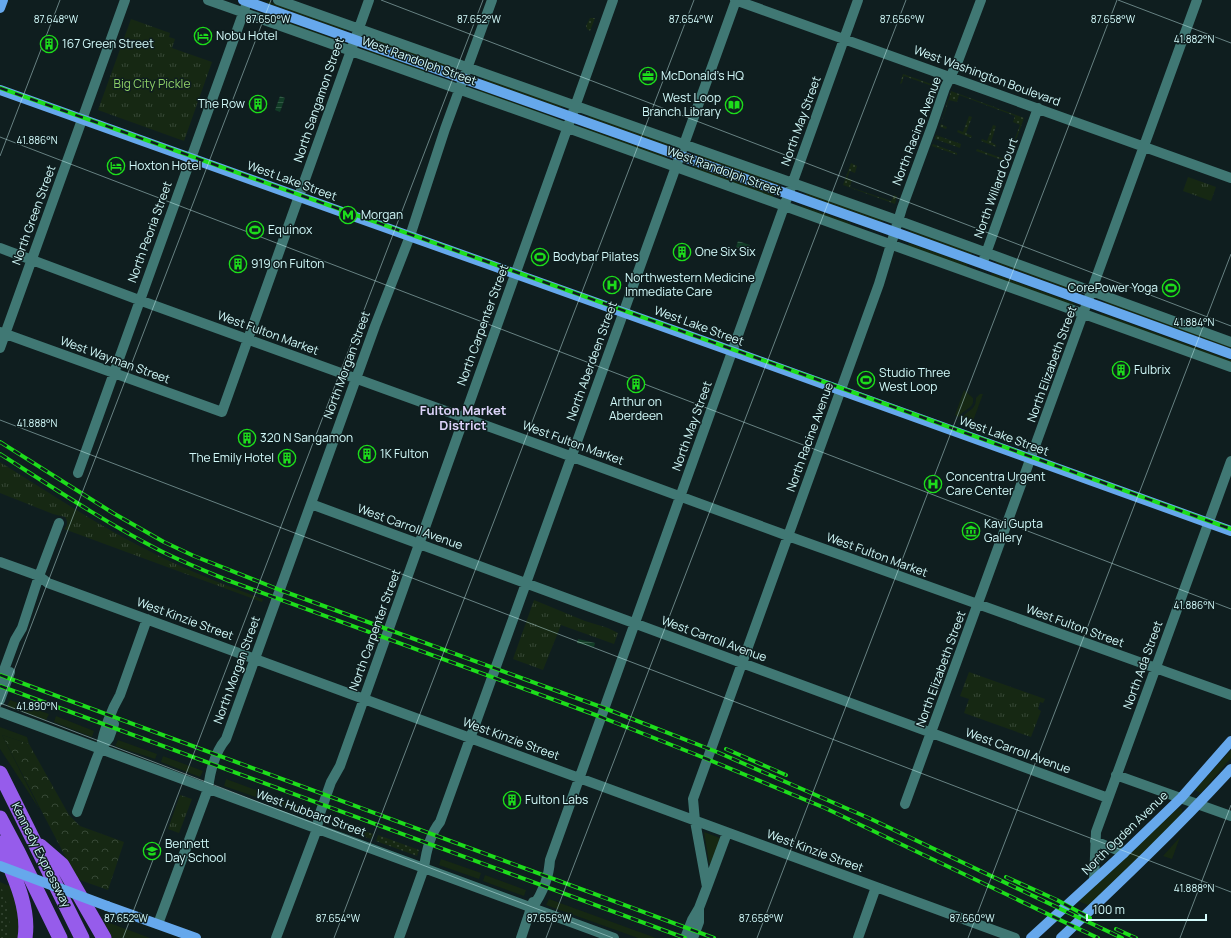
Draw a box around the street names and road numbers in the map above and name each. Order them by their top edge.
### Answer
street label: West Randolph Street [359,32,479,89]
street label: North Sangamon Street [289,35,348,165]
street label: West Washington Boulevard [911,41,1063,110]
street label: North May Street [776,73,825,168]
street label: North Racine Avenue [888,74,945,188]
street label: North Willard Court [969,135,1022,240]
street label: West Randolph Street [664,142,784,199]
street label: West Lake Street [245,156,340,205]
street label: North Green Street [8,162,60,267]
street label: North Peoria Street [123,179,176,285]
street label: North Carpenter Street [453,262,513,388]
street label: North Aberdeen Street [562,299,621,423]
street label: West Lake Street [652,301,747,350]
street label: North Elizabeth Street [1023,303,1081,424]
street label: West Fulton Market [215,306,321,359]
street label: North Morgan Street [319,308,374,421]
street label: West Wayman Street [58,332,173,387]
street label: North May Street [667,378,716,473]
street label: North Racine Avenue [782,380,837,494]
street label: West Lake Street [957,411,1052,460]
street label: West Fulton Market [520,416,626,469]
street label: West Carroll Avenue [355,500,465,553]
street label: West Fulton Market [824,528,930,581]
street label: North Carpenter Street [345,567,405,693]
street label: West Kinzie Street [134,593,236,644]
street label: West Fulton Street [1024,600,1127,651]
street label: North Elizabeth Street [912,608,970,729]
street label: West Carroll Avenue [659,612,769,665]
street label: North Morgan Street [209,613,264,726]
street label: North Ada Street [1119,618,1166,711]
street label: West Kinzie Street [460,713,562,764]
street label: West Carroll Avenue [963,724,1073,777]
street label: West Hubbard Street [254,785,369,840]
street label: North Ogden Avenue [1078,787,1172,878]
street label: Kennedy Expressway [8,799,76,911]
street label: West Kinzie Street [764,825,866,876]

